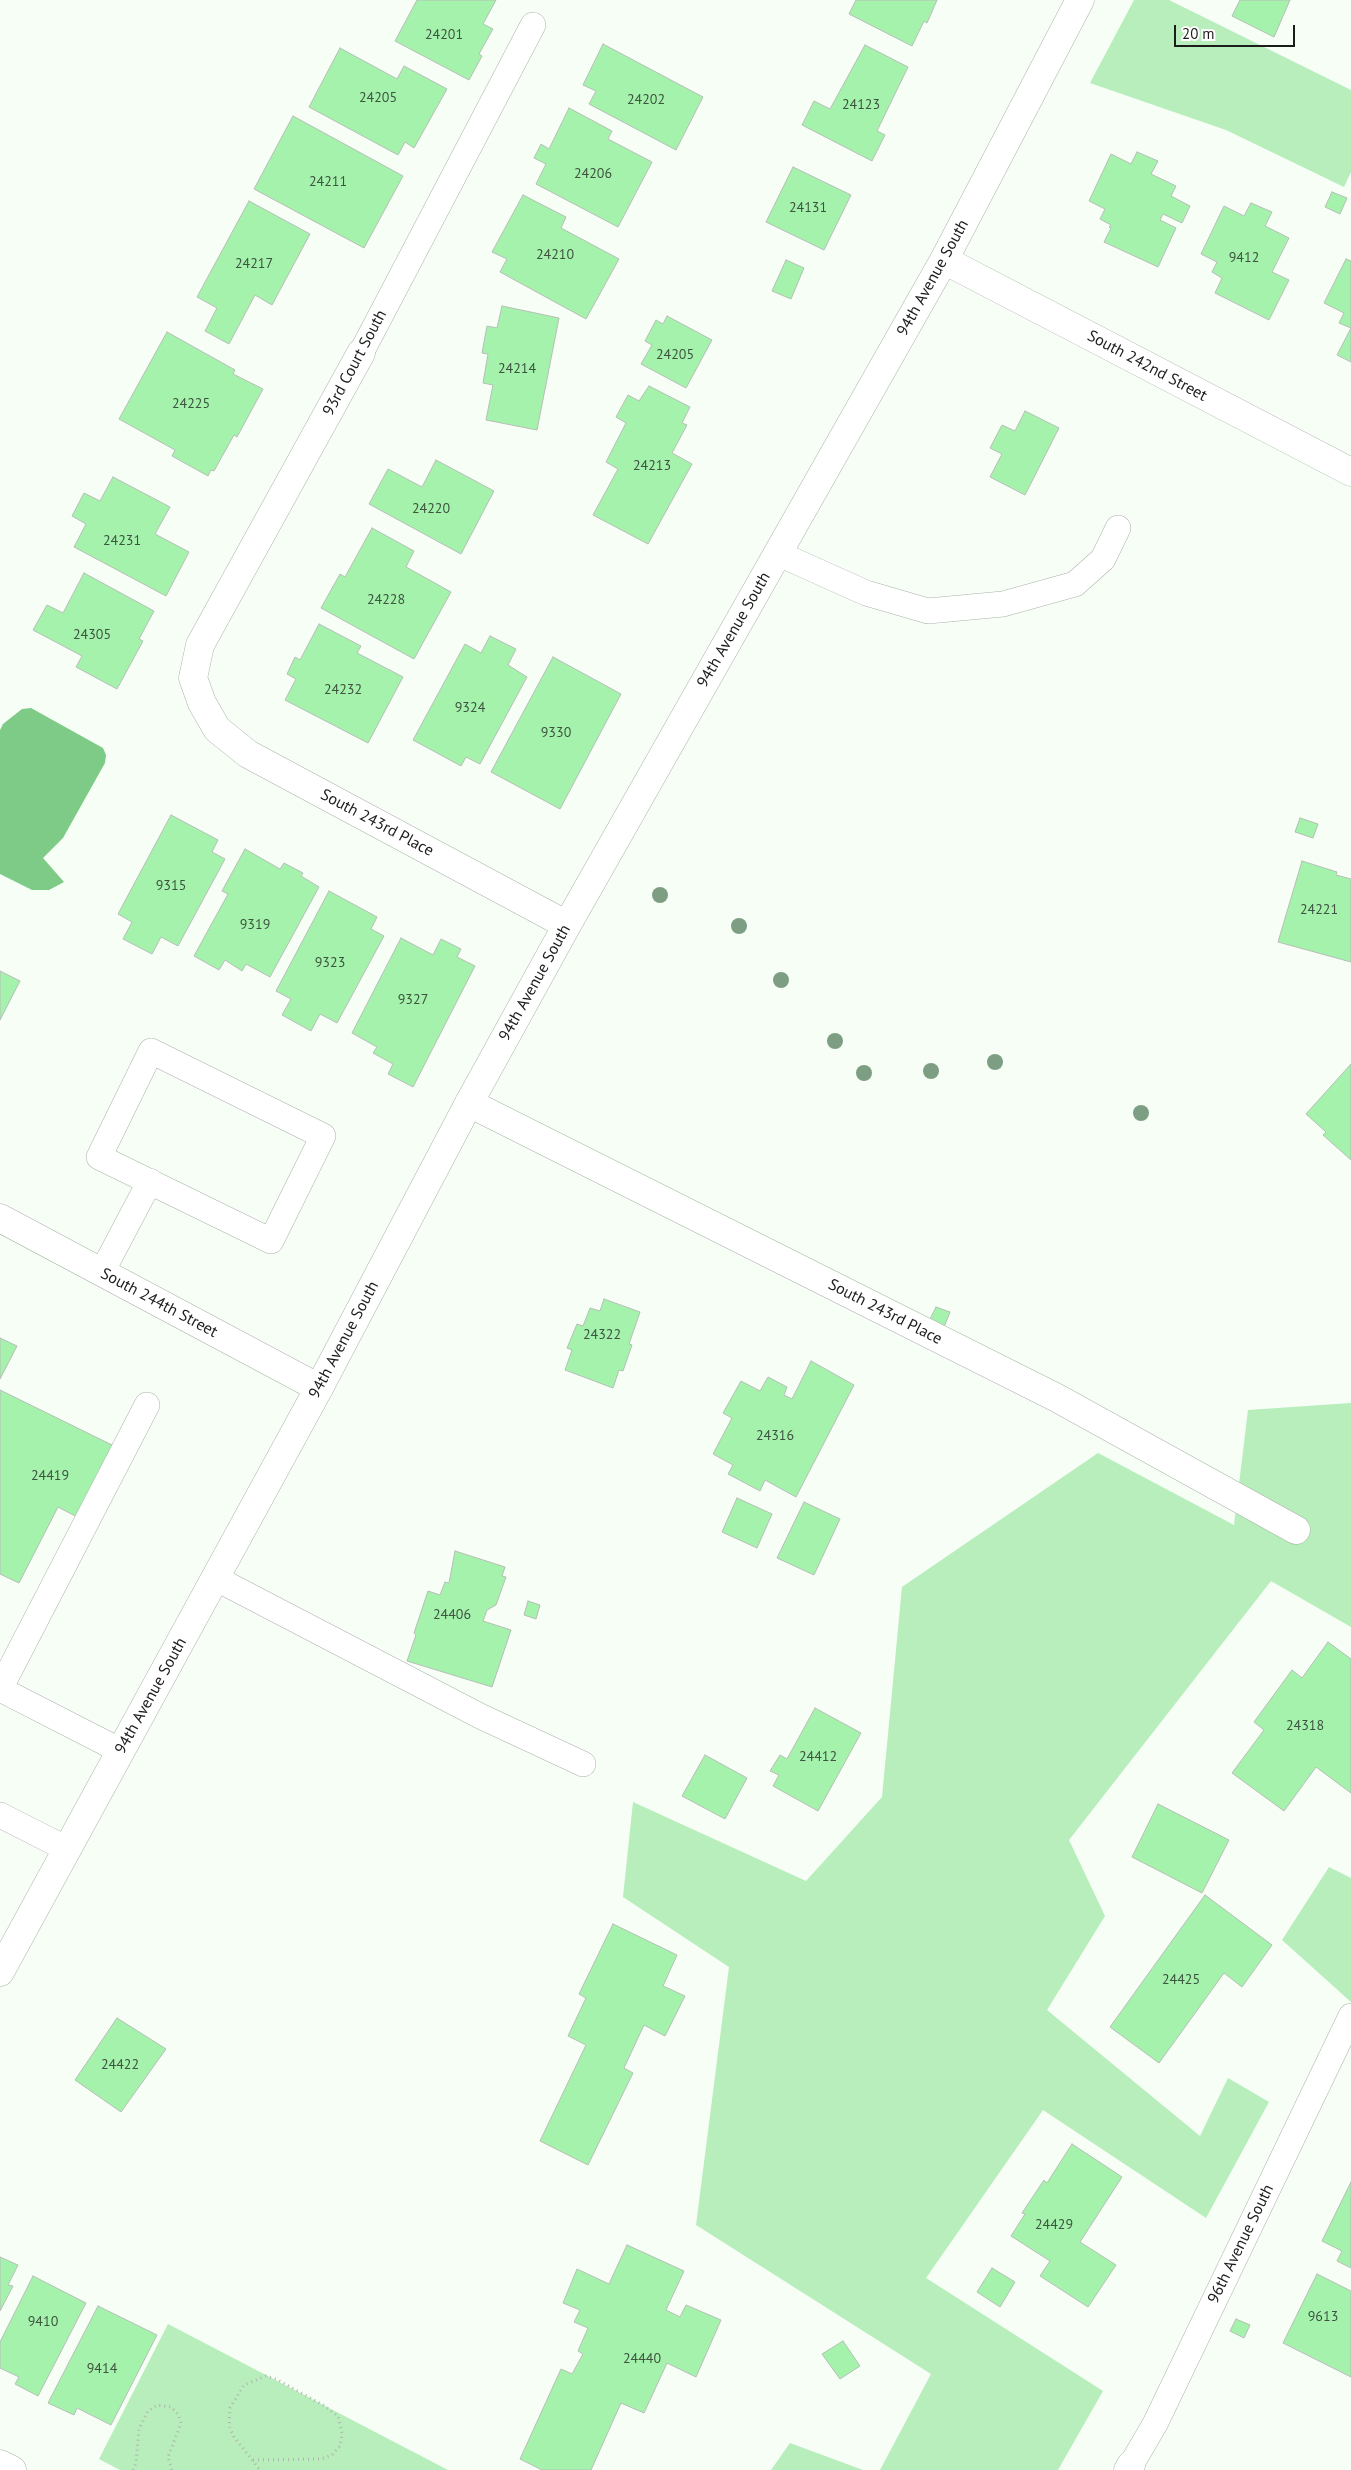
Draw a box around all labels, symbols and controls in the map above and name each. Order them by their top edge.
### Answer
scale bar [1176,15,1297,47]
text: 20 m [1182,24,1215,43]
house number: 24201 [425,27,463,43]
house number: 24205 [359,90,397,106]
house number: 24202 [627,92,665,108]
house number: 24123 [842,97,880,113]
house number: 24206 [574,166,612,182]
house number: 24211 [309,174,347,190]
house number: 24131 [789,200,827,216]
street label: 94th Avenue South [893,216,973,340]
house number: 24210 [536,247,574,263]
house number: 9412 [1229,250,1259,266]
house number: 24217 [235,256,273,272]
street label: 93rd Court South [319,307,391,419]
street label: South 242nd Street [1084,326,1210,406]
house number: 24205 [656,347,694,363]
house number: 24214 [498,361,536,377]
house number: 24225 [172,396,210,412]
house number: 24213 [633,458,671,474]
house number: 24220 [412,501,450,517]
house number: 24231 [103,533,141,549]
street label: 94th Avenue South [693,569,775,691]
house number: 24228 [367,592,405,608]
house number: 24305 [73,627,111,643]
house number: 24232 [324,682,362,698]
house number: 9324 [455,700,485,716]
house number: 9330 [541,725,571,741]
street label: South 243rd Place [317,785,437,861]
house number: 9315 [156,878,186,894]
house number: 24221 [1300,902,1338,918]
house number: 9319 [240,917,270,933]
street label: 94th Avenue South [495,921,575,1045]
house number: 9323 [315,955,345,971]
house number: 9327 [398,992,428,1008]
street label: South 244th Street [97,1264,221,1342]
street label: South 243rd Place [825,1275,945,1349]
street label: 94th Avenue South [305,1278,383,1402]
house number: 24322 [583,1327,621,1343]
house number: 24316 [756,1428,794,1444]
house number: 24419 [31,1468,69,1484]
house number: 24406 [433,1607,471,1623]
street label: 94th Avenue South [111,1634,191,1758]
house number: 24318 [1286,1718,1324,1734]
house number: 24412 [799,1749,837,1765]
house number: 24425 [1162,1972,1200,1988]
house number: 24422 [101,2057,139,2073]
street label: 96th Avenue South [1204,2181,1278,2307]
house number: 24429 [1035,2217,1073,2233]
house number: 9613 [1308,2309,1338,2325]
house number: 9410 [28,2314,58,2330]
house number: 24440 [623,2351,661,2367]
house number: 9414 [87,2361,117,2377]

